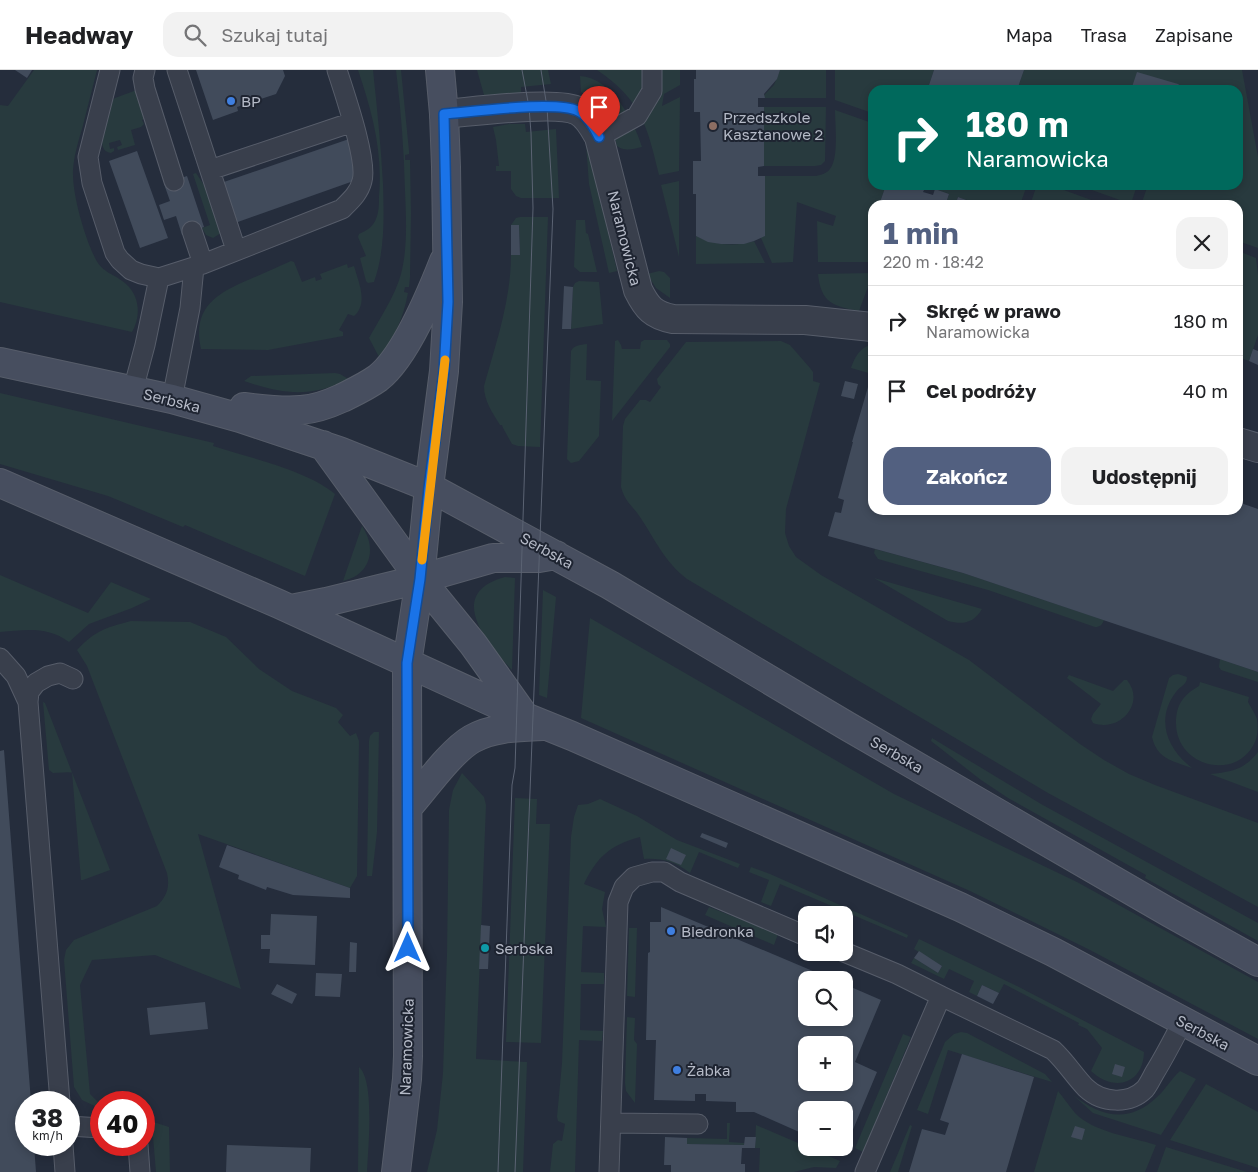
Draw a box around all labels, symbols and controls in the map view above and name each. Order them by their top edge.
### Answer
search box [163,12,513,57]
text: Headway [25,20,133,49]
icon: search [181,21,209,49]
text: Szukaj tutaj [221,23,328,46]
text: Mapa [1006,24,1053,46]
text: Trasa [1081,24,1127,46]
text: Zapisane [1155,24,1233,46]
pin [578,86,620,137]
place label: BP [241,92,261,110]
icon: arrive [585,93,613,121]
marker: BP [225,95,237,107]
text: 180 m [966,103,1069,145]
icon: right [883,105,948,170]
place label: Przedszkole Kasztanowe 2 [723,108,823,143]
marker: Przedszkole Kasztanowe 2 [707,120,719,132]
text: Naramowicka [966,145,1109,172]
street label: Naramowicka [604,189,646,287]
text: 1 min [883,215,959,251]
button: close [1176,217,1228,269]
text: 220 m · 18:42 [883,252,984,272]
text: Skręć w prawo [926,299,1061,322]
icon: right [883,307,911,335]
text: 180 m [1174,309,1228,332]
text: Naramowicka [926,322,1030,342]
icon: arrive [883,377,911,405]
text: Cel podróży [926,379,1036,402]
text: 40 m [1183,379,1228,402]
street label: Serbska [142,384,202,416]
button: Zakończ [883,447,1051,505]
button: Udostępnij [1061,447,1228,505]
street label: Serbska [517,528,577,572]
street label: Serbska [867,732,927,776]
map controls [798,906,853,1156]
button: sound [798,906,853,961]
position arrow [381,921,433,973]
place label: Biedronka [681,922,754,940]
marker: Biedronka [665,925,677,937]
place label: Serbska [495,939,553,957]
marker: Serbska [479,942,491,954]
button: search [798,971,853,1026]
street label: Naramowicka [395,998,417,1096]
street label: Serbska [1173,1010,1233,1054]
button: + [798,1036,853,1091]
place label: Żabka [687,1061,731,1079]
marker: Żabka [671,1064,683,1076]
speed limit sign: 40 [90,1091,155,1156]
button: − [798,1101,853,1156]
text: 38 [32,1102,63,1133]
text: km/h [32,1128,63,1143]

